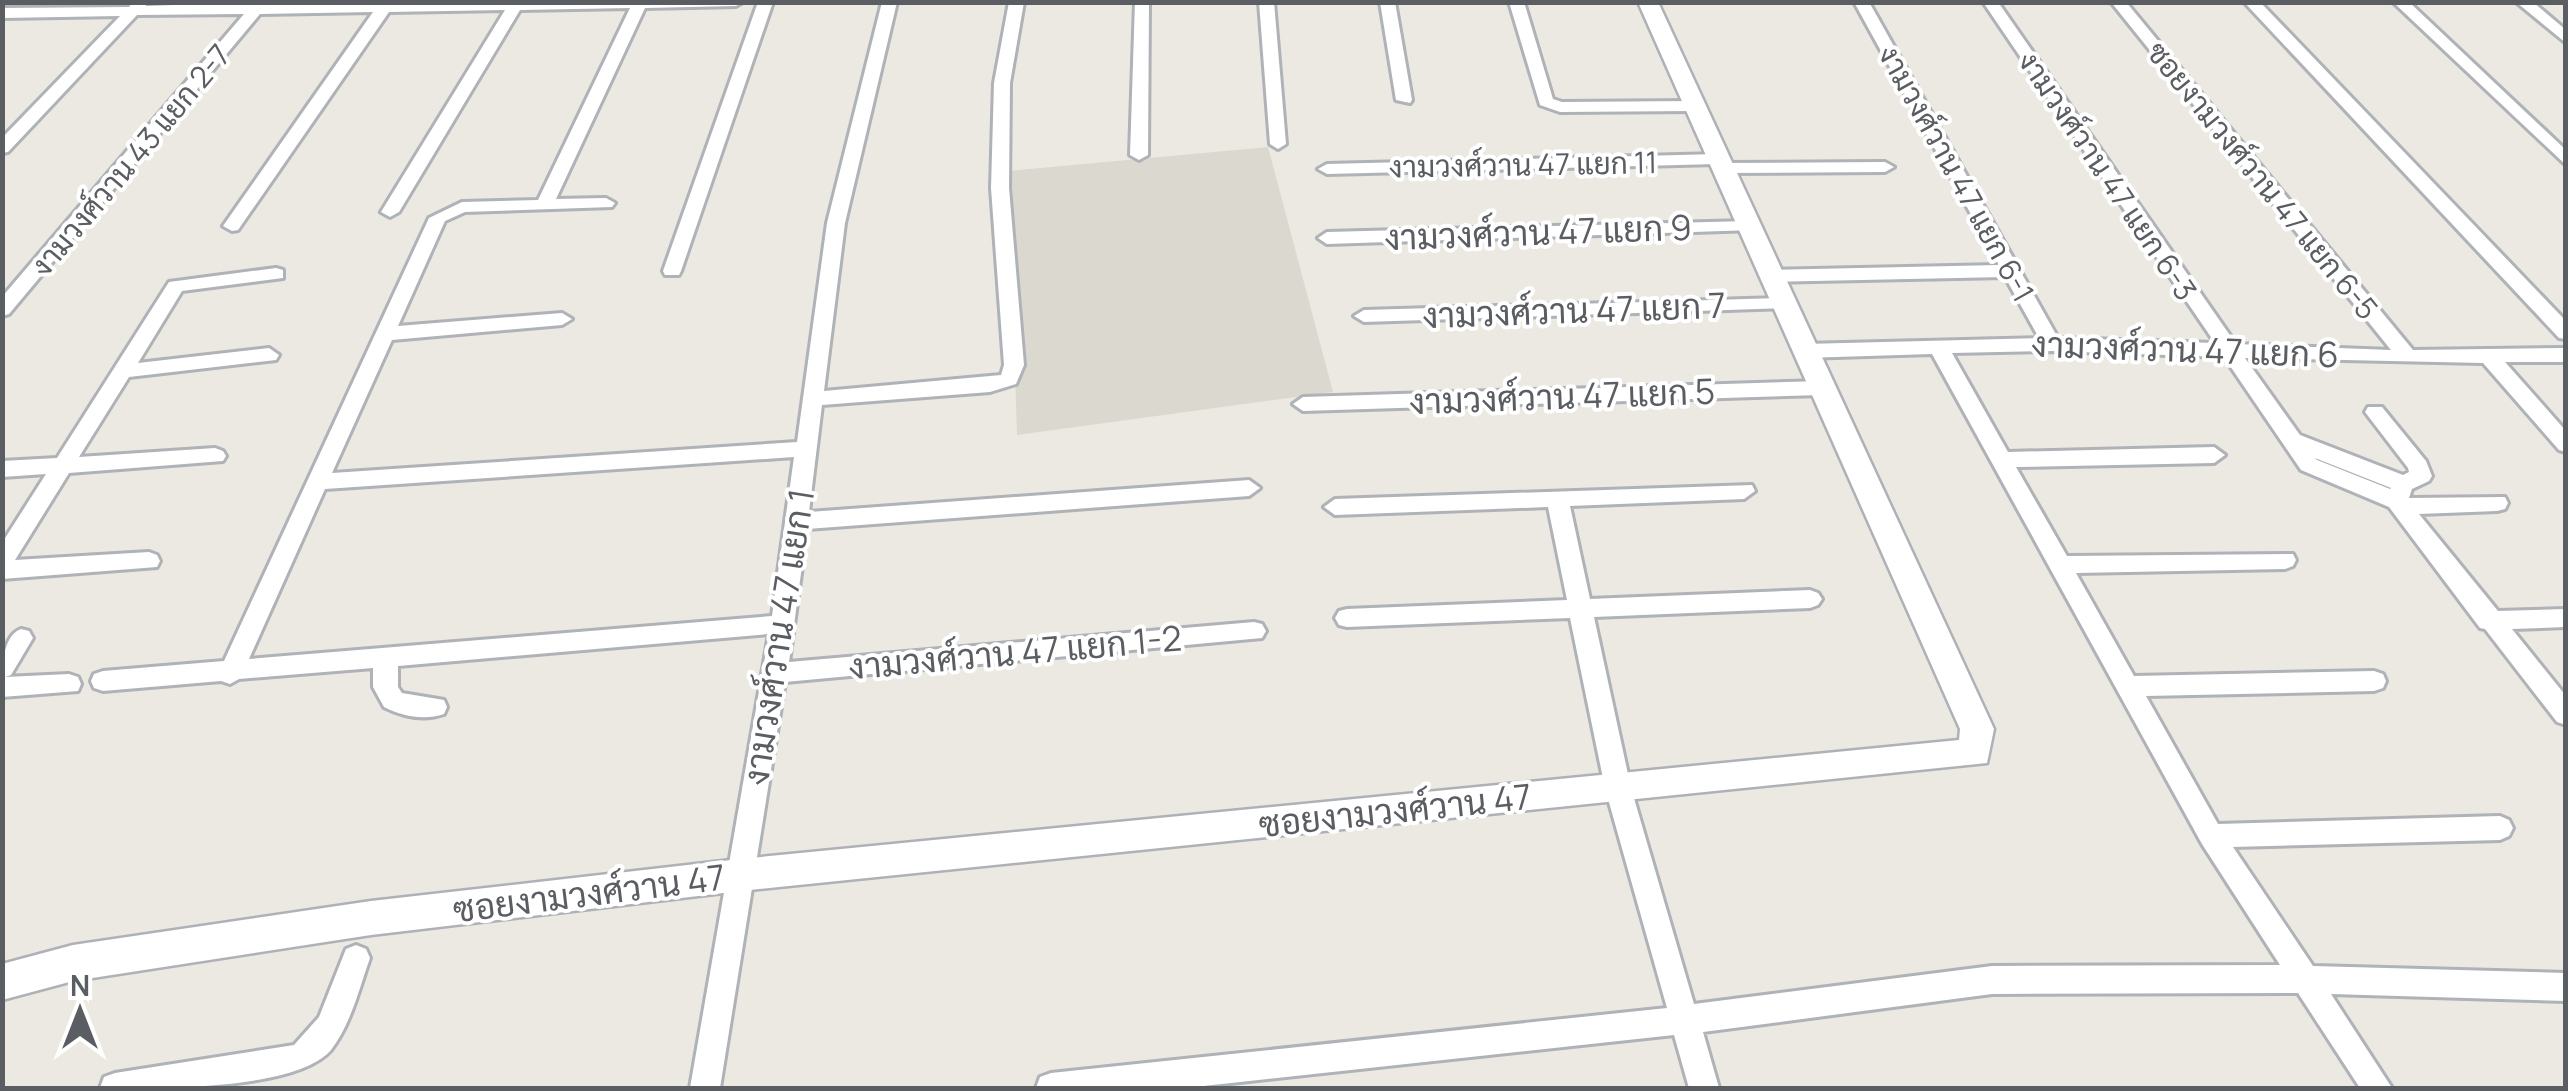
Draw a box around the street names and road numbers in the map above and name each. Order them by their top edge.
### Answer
street label: ซอยงามวงศ์วาน 47 แยก 6-5 [2138,32,2388,328]
street label: งามวงศ์วาน 43 แยก 2-7 [21,35,239,285]
street label: งามวงศ์วาน 47 แยก 6-1 [1869,37,2045,309]
street label: งามวงศ์วาน 47 แยก 6-3 [2009,42,2207,308]
street label: งามวงศ์วาน 47 แยก 11 [1388,141,1658,187]
street label: งามวงศ์วาน 47 แยก 9 [1383,203,1693,261]
street label: งามวงศ์วาน 47 แยก 7 [1421,281,1727,339]
street label: งามวงศ์วาน 47 แยก 6 [2030,320,2340,378]
street label: งามวงศ์วาน 47 แยก 5 [1408,367,1716,425]
street label: งามวงศ์วาน 47 แยก 1 [731,485,825,789]
street label: งามวงศ์วาน 47 แยก 1-2 [846,614,1184,690]
street label: ซอยงามวงศ์วาน 47 [1256,772,1534,848]
street label: ซอยงามวงศ์วาน 47 [450,852,728,934]

